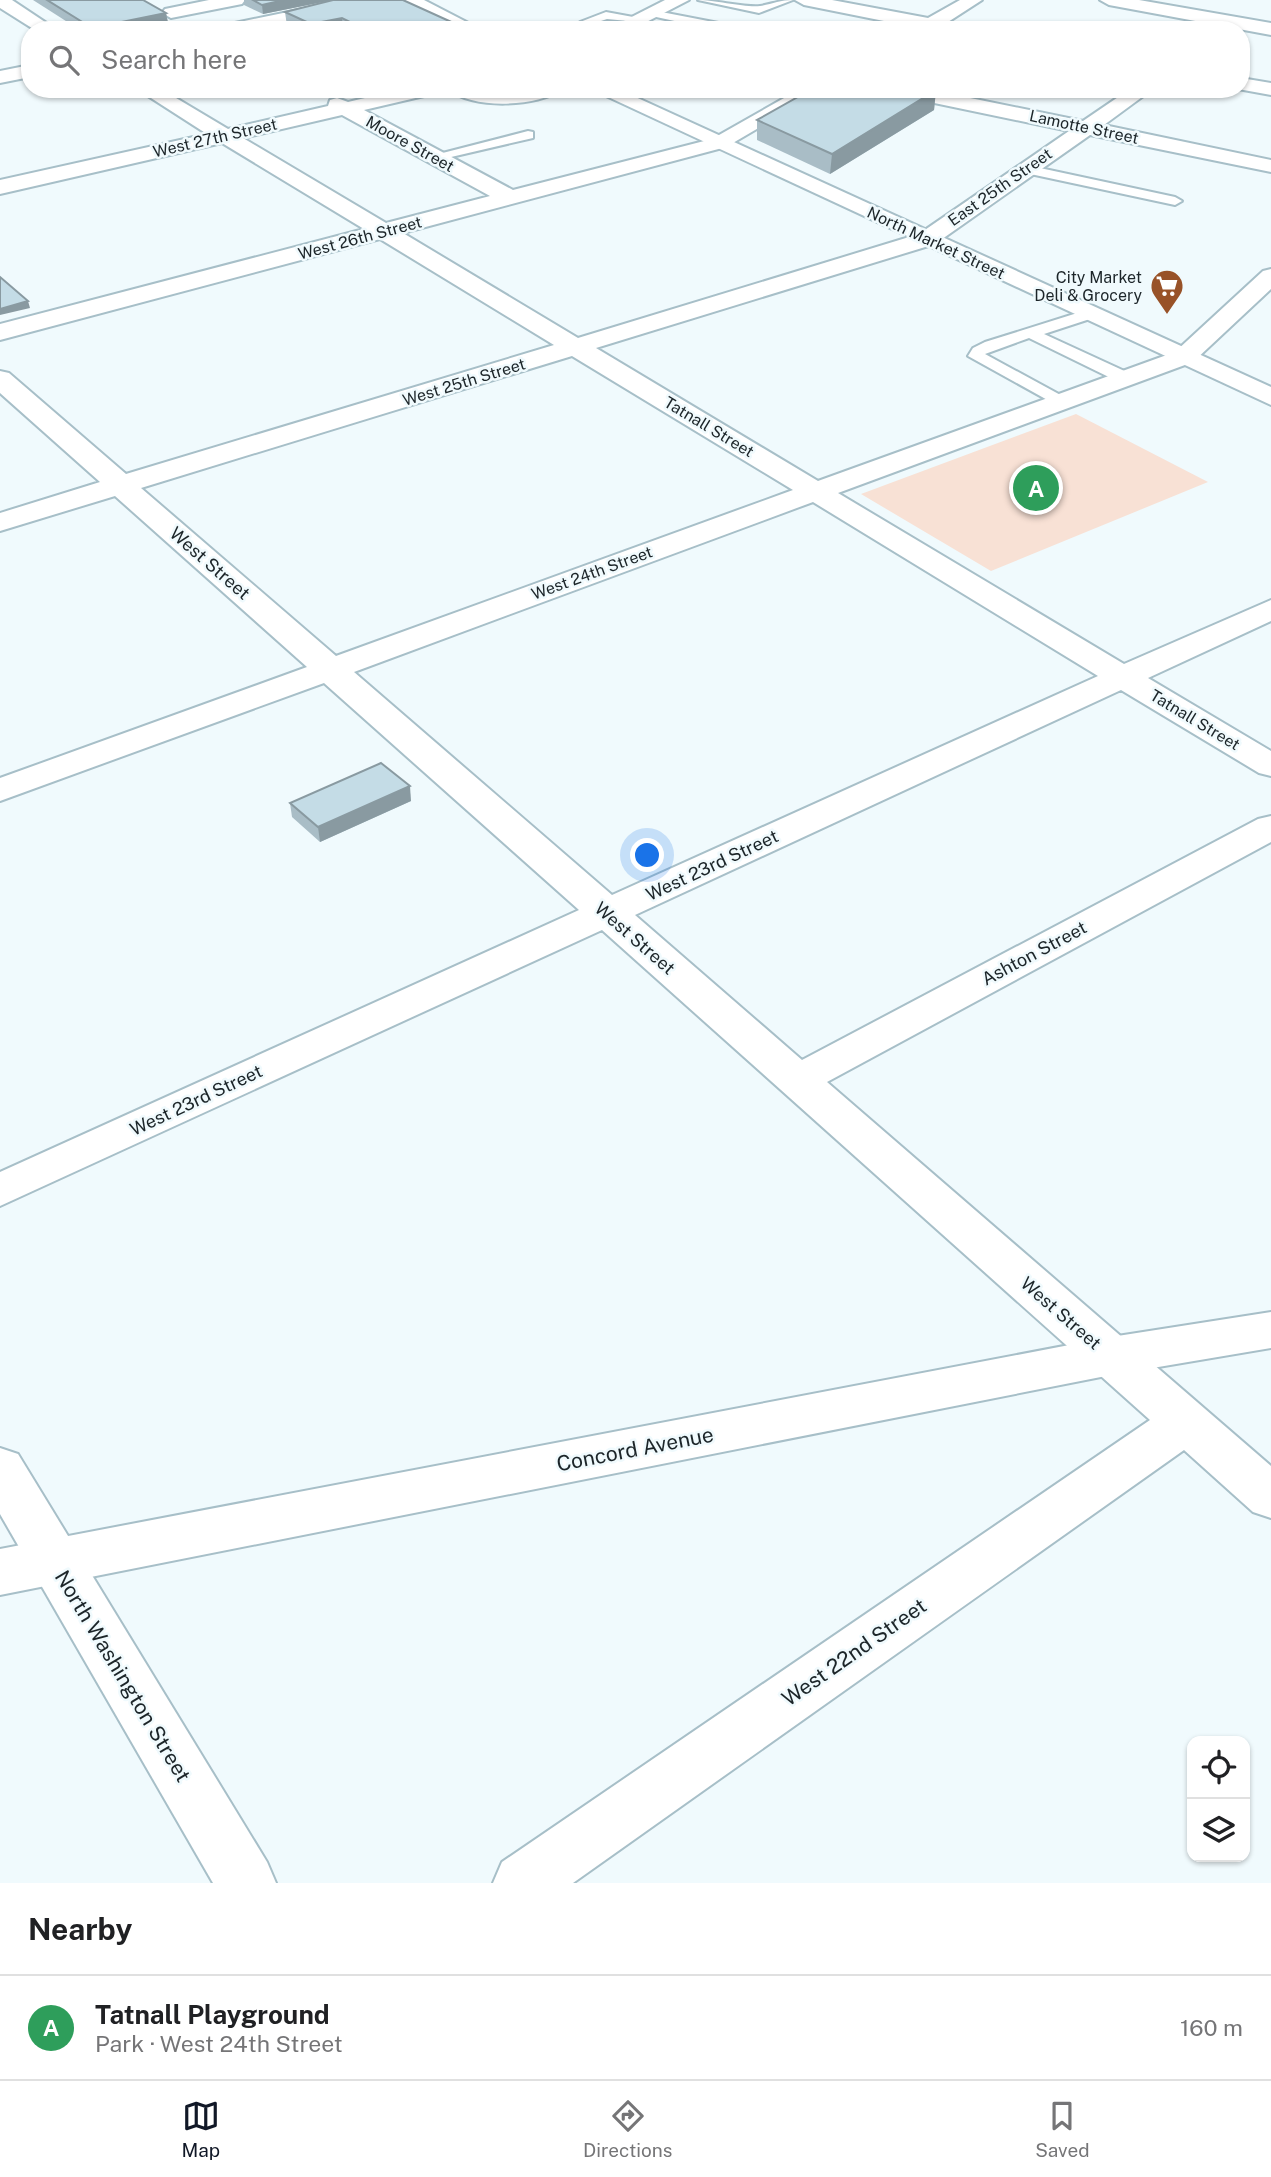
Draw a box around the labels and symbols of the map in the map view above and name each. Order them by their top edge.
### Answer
street label: Lamotte Street [1028,106,1140,148]
street label: Moore Street [363,112,457,176]
street label: West 27th Street [151,114,279,162]
street label: East 25th Street [944,144,1056,230]
street label: North Market Street [864,203,1008,283]
street label: West 26th Street [296,212,424,264]
supermarket icon: City Market Deli & Grocery [1148,267,1186,316]
place label: City Market Deli & Grocery [1034,268,1142,305]
street label: West 25th Street [400,354,528,410]
street label: Tatnall Street [661,393,757,461]
pin: A [1013,462,1059,514]
street label: West Street [166,522,254,604]
street label: West 24th Street [529,542,655,604]
street label: Tatnall Street [1147,686,1243,754]
street label: West 23rd Street [643,825,781,905]
your location [630,838,664,872]
street label: West Street [591,897,679,979]
street label: Ashton Street [978,917,1090,989]
street label: West 23rd Street [127,1060,265,1140]
street label: West Street [1017,1272,1105,1354]
street label: Concord Avenue [554,1422,716,1476]
street label: North Washington Street [50,1566,196,1786]
street label: West 22nd Street [777,1593,931,1711]

